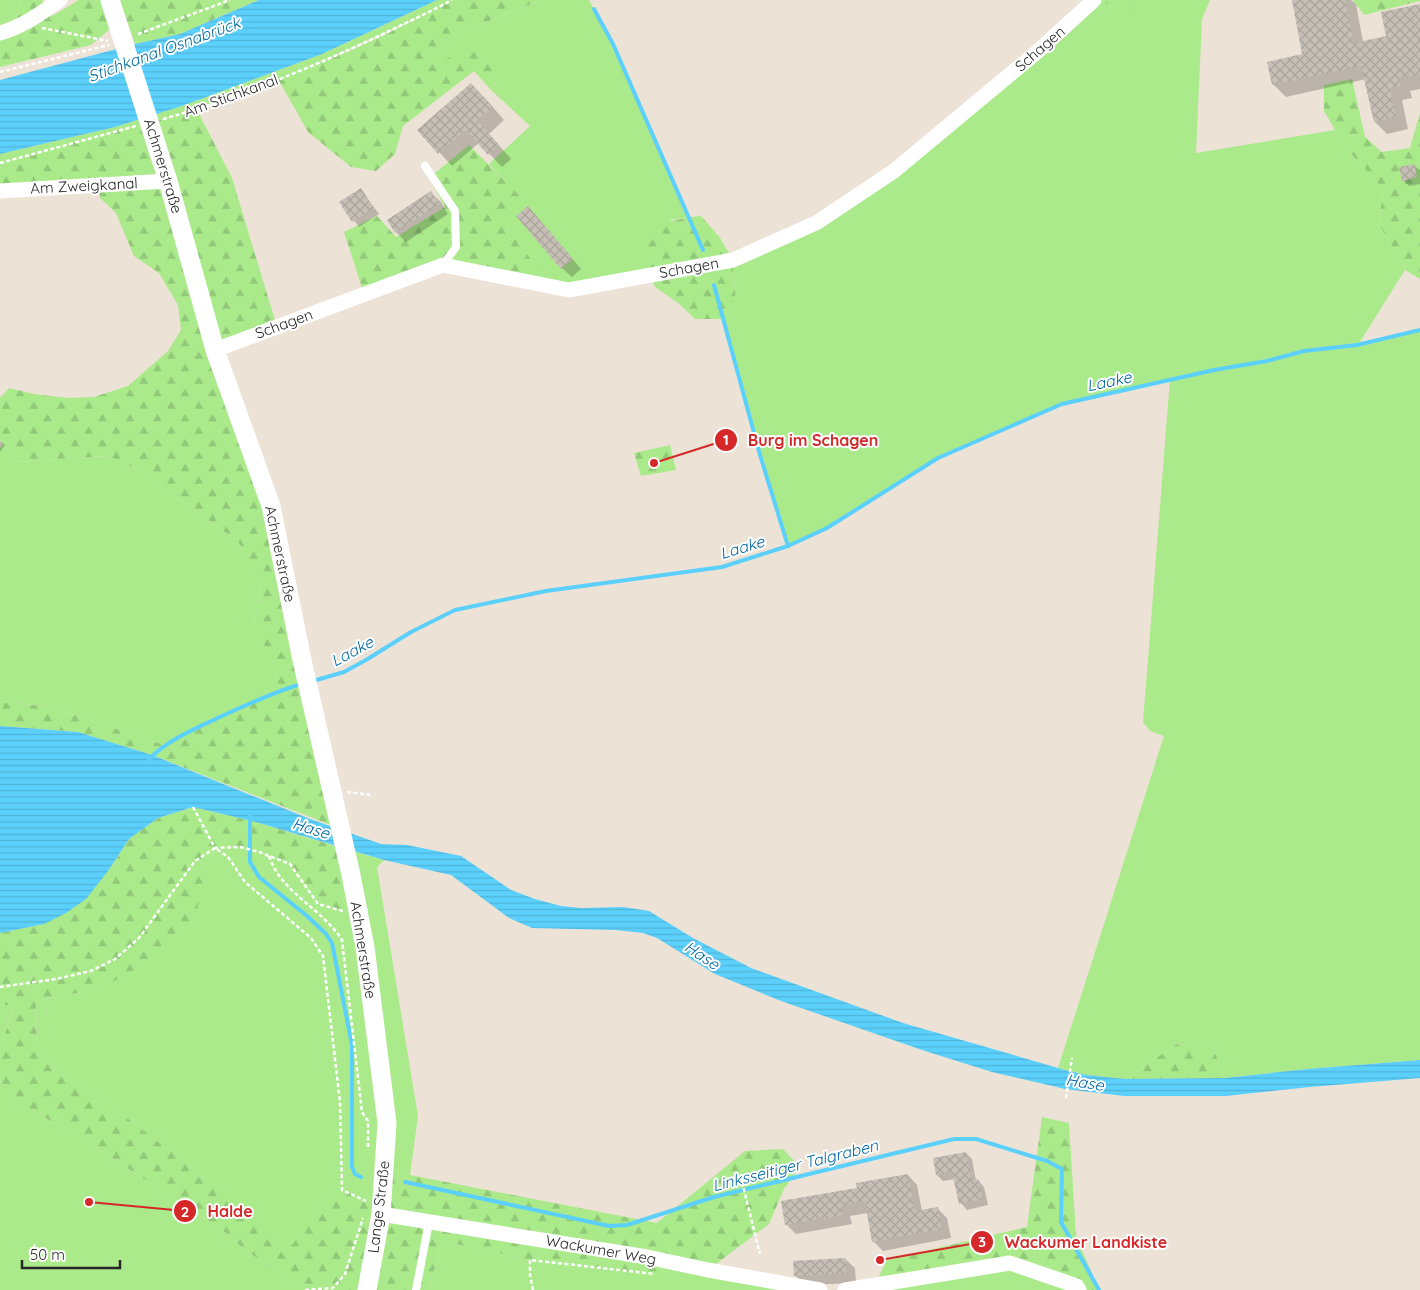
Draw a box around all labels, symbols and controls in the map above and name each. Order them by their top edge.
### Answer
water label: Stichkanal Osnabrück [85,12,244,86]
street label: Schagen [1011,22,1069,75]
street label: Am Stichkanal [181,70,280,121]
street label: Achmerstraße [140,116,187,216]
street label: Am Zweigkanal [30,173,138,198]
street label: Schagen [658,253,720,282]
street label: Schagen [252,304,315,343]
water label: Laake [1085,366,1134,395]
callout: Burg im Schagen [713,425,889,456]
text: 1 [723,430,729,449]
text: Burg im Schagen [748,430,878,450]
street label: Achmerstraße [261,504,300,604]
water label: Laake [717,531,768,563]
water label: Laake [327,631,378,670]
water label: Hase [290,813,333,843]
street label: Achmerstraße [346,900,381,1000]
water label: Hase [681,936,724,974]
water label: Hase [1065,1069,1106,1095]
water label: Linksseitiger Talgraben [710,1135,881,1195]
street label: Lange Straße [363,1160,394,1254]
callout: Halde [173,1196,263,1227]
text: Halde [207,1201,253,1221]
text: 2 [181,1202,189,1221]
callout: Wackumer Landkiste [969,1226,1177,1257]
street label: Wackumer Weg [544,1230,658,1269]
text: 3 [978,1232,986,1251]
text: Wackumer Landkiste [1005,1232,1167,1252]
scale bar [22,1238,120,1270]
text: 50 m [30,1245,65,1264]

